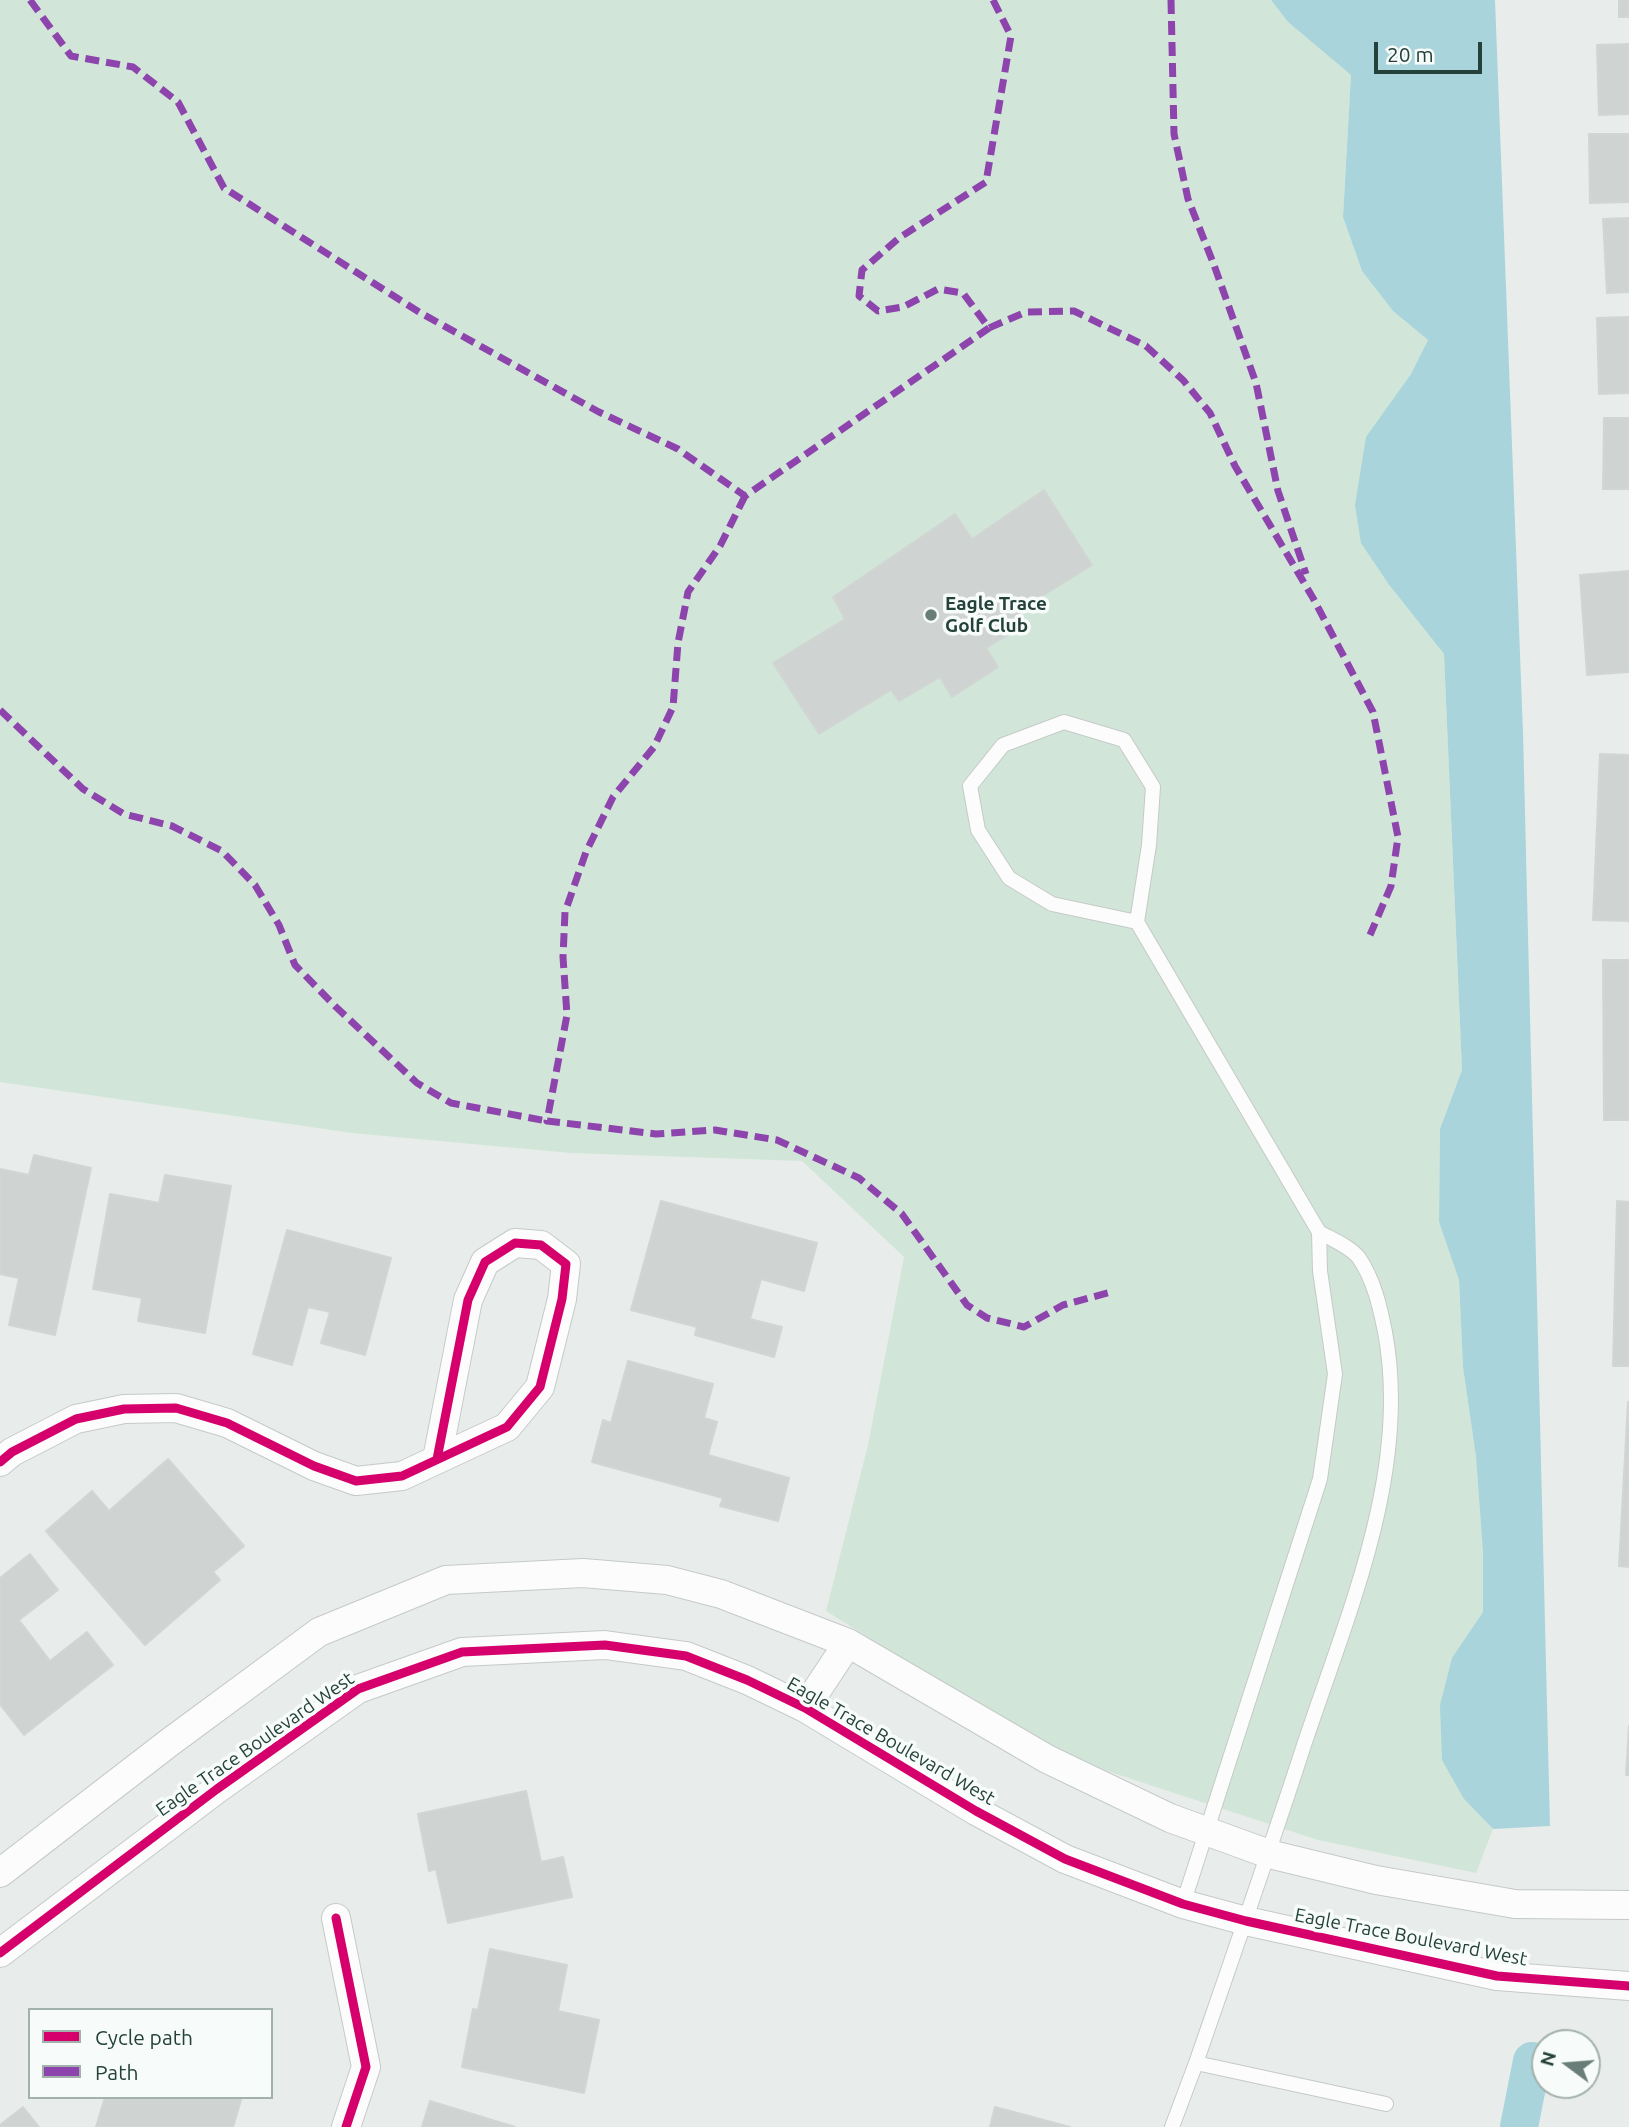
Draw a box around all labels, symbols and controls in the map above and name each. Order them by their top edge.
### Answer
scale bar [1377,28,1486,72]
text: 20 m [1387,42,1434,66]
place label: Eagle Trace Golf Club [945,593,1047,637]
marker: Eagle Trace Golf Club [923,607,939,623]
street label: Eagle Trace Boulevard West [152,1667,358,1821]
street label: Eagle Trace Boulevard West [783,1672,999,1810]
street label: Eagle Trace Boulevard West [1293,1903,1529,1971]
legend [28,2008,273,2099]
text: Cycle path [95,2025,193,2049]
north arrow [1531,2029,1601,2099]
text: N [1535,2049,1560,2069]
text: Path [95,2060,138,2084]

